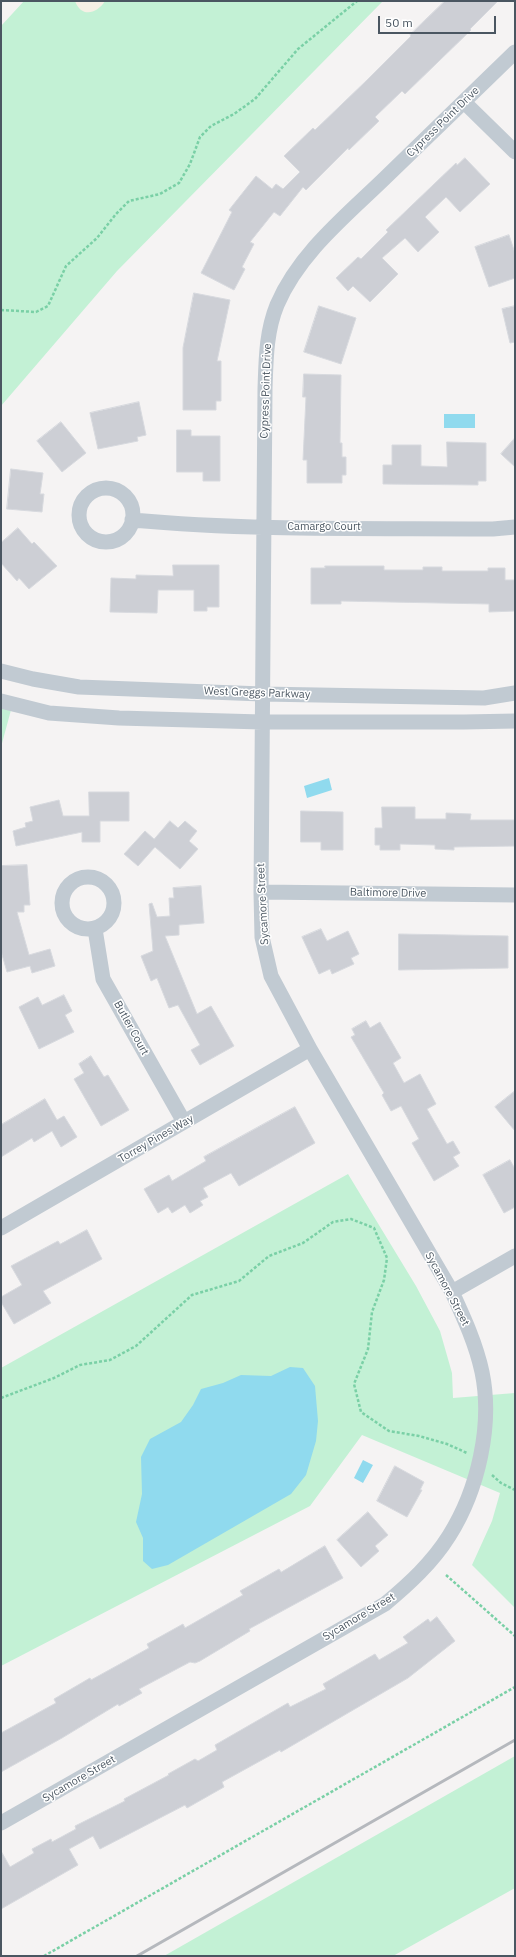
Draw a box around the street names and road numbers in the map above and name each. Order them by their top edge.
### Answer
street label: Cypress Point Drive [404,84,482,160]
street label: Cypress Point Drive [258,343,274,439]
street label: Camargo Court [287,520,361,534]
street label: West Greggs Parkway [204,685,310,701]
street label: Sycamore Street [254,863,272,945]
street label: Baltimore Drive [350,886,426,900]
street label: Butler Court [111,999,151,1057]
street label: Torrey Pines Way [116,1112,196,1166]
street label: Sycamore Street [422,1250,472,1328]
street label: Sycamore Street [321,1590,397,1644]
street label: Sycamore Street [40,1753,118,1805]

